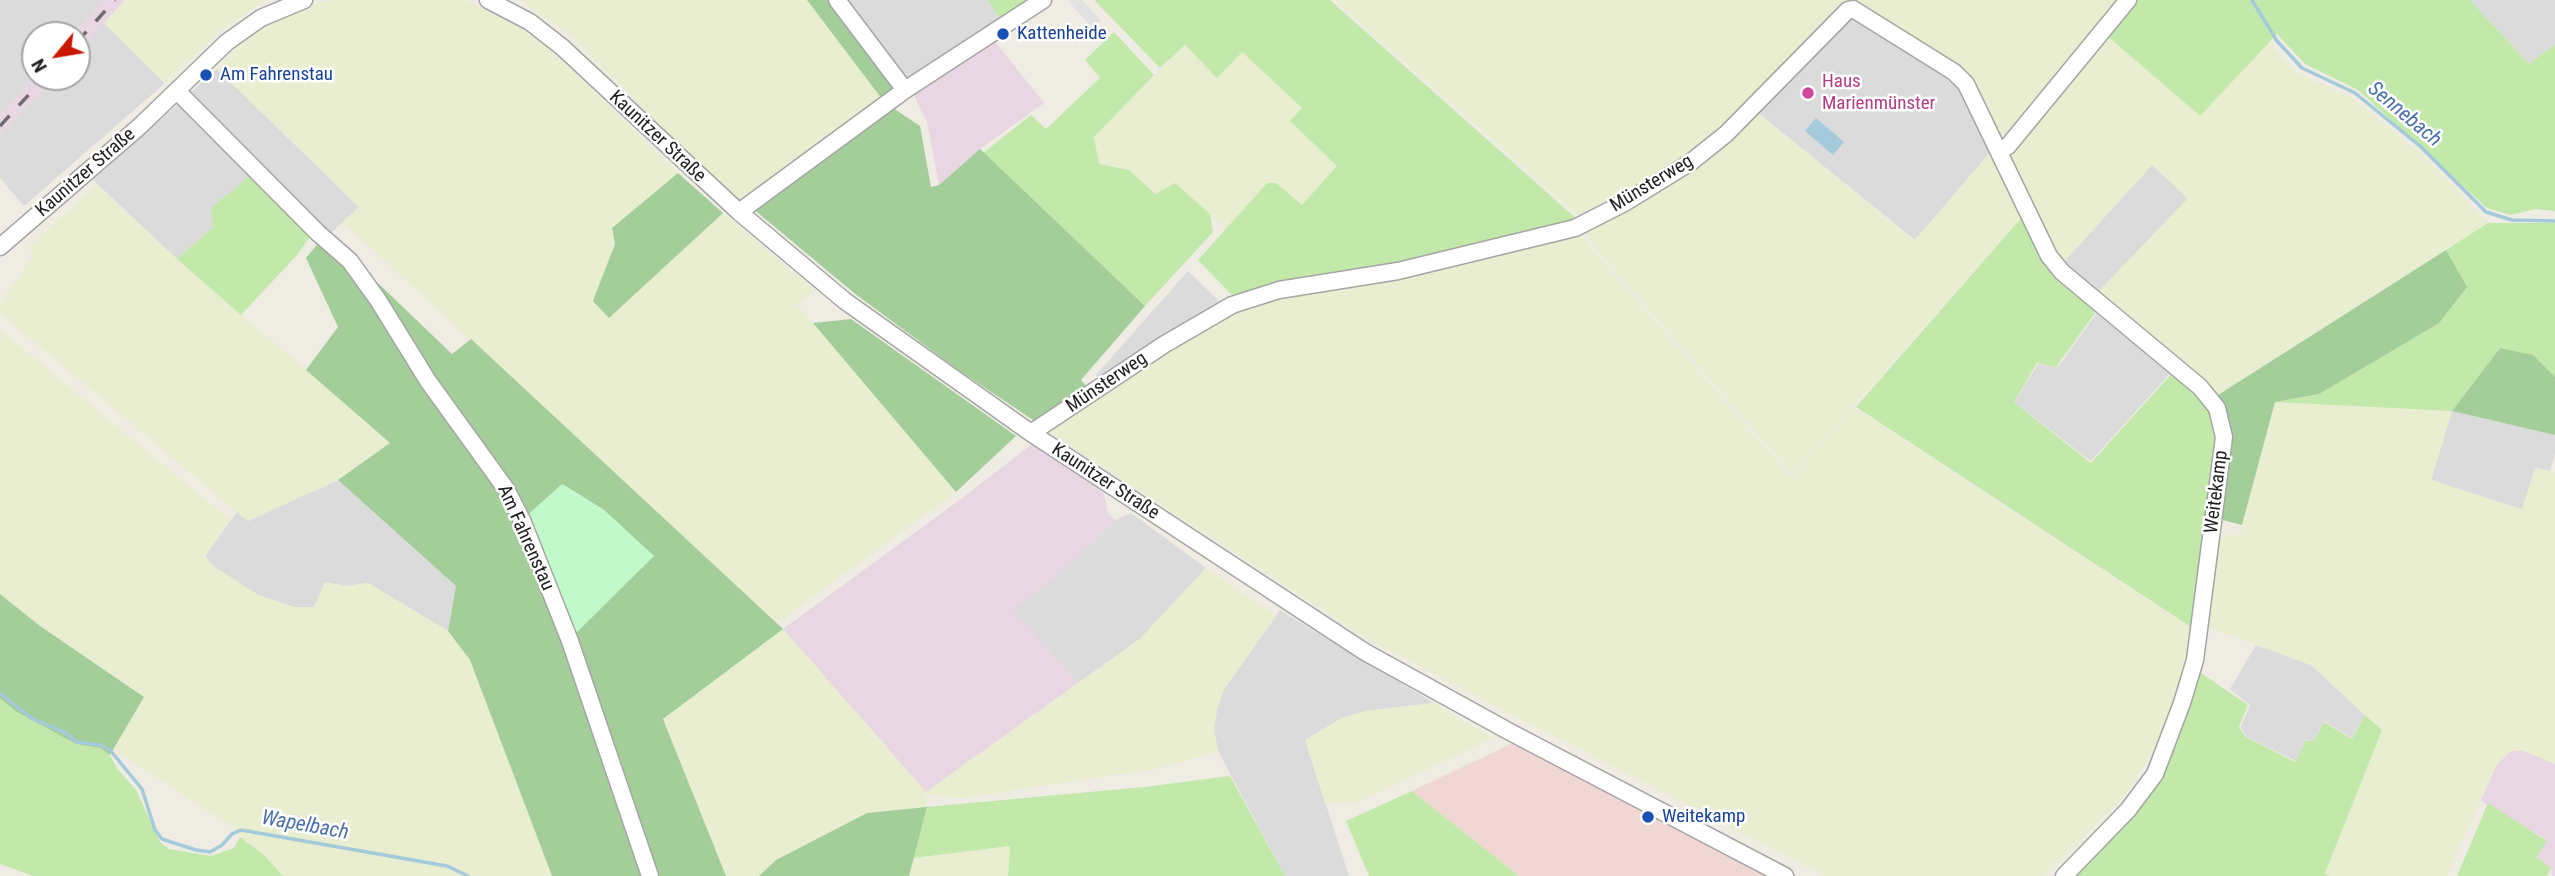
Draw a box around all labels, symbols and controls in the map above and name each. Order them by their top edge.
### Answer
north arrow [21,21,91,91]
place label: Kattenheide [1017,23,1107,45]
marker: Kattenheide [995,26,1011,42]
text: N [26,55,52,77]
place label: Am Fahrenstau [220,64,333,86]
marker: Am Fahrenstau [198,67,214,83]
place label: Haus Marienmünster [1822,71,1935,115]
water label: Sennebach [2362,77,2446,153]
marker: Haus Marienmünster [1800,85,1816,101]
street label: Kaunitzer Straße [604,86,710,188]
street label: Kaunitzer Straße [32,124,140,222]
street label: Münsterweg [1606,150,1698,218]
street label: Münsterweg [1062,348,1152,418]
street label: Kaunitzer Straße [1047,439,1163,525]
street label: Weitekamp [2201,449,2233,535]
street label: Am Fahrenstau [492,482,558,594]
water label: Wapelbach [259,806,351,846]
place label: Weitekamp [1662,806,1745,828]
marker: Weitekamp [1640,809,1656,825]

